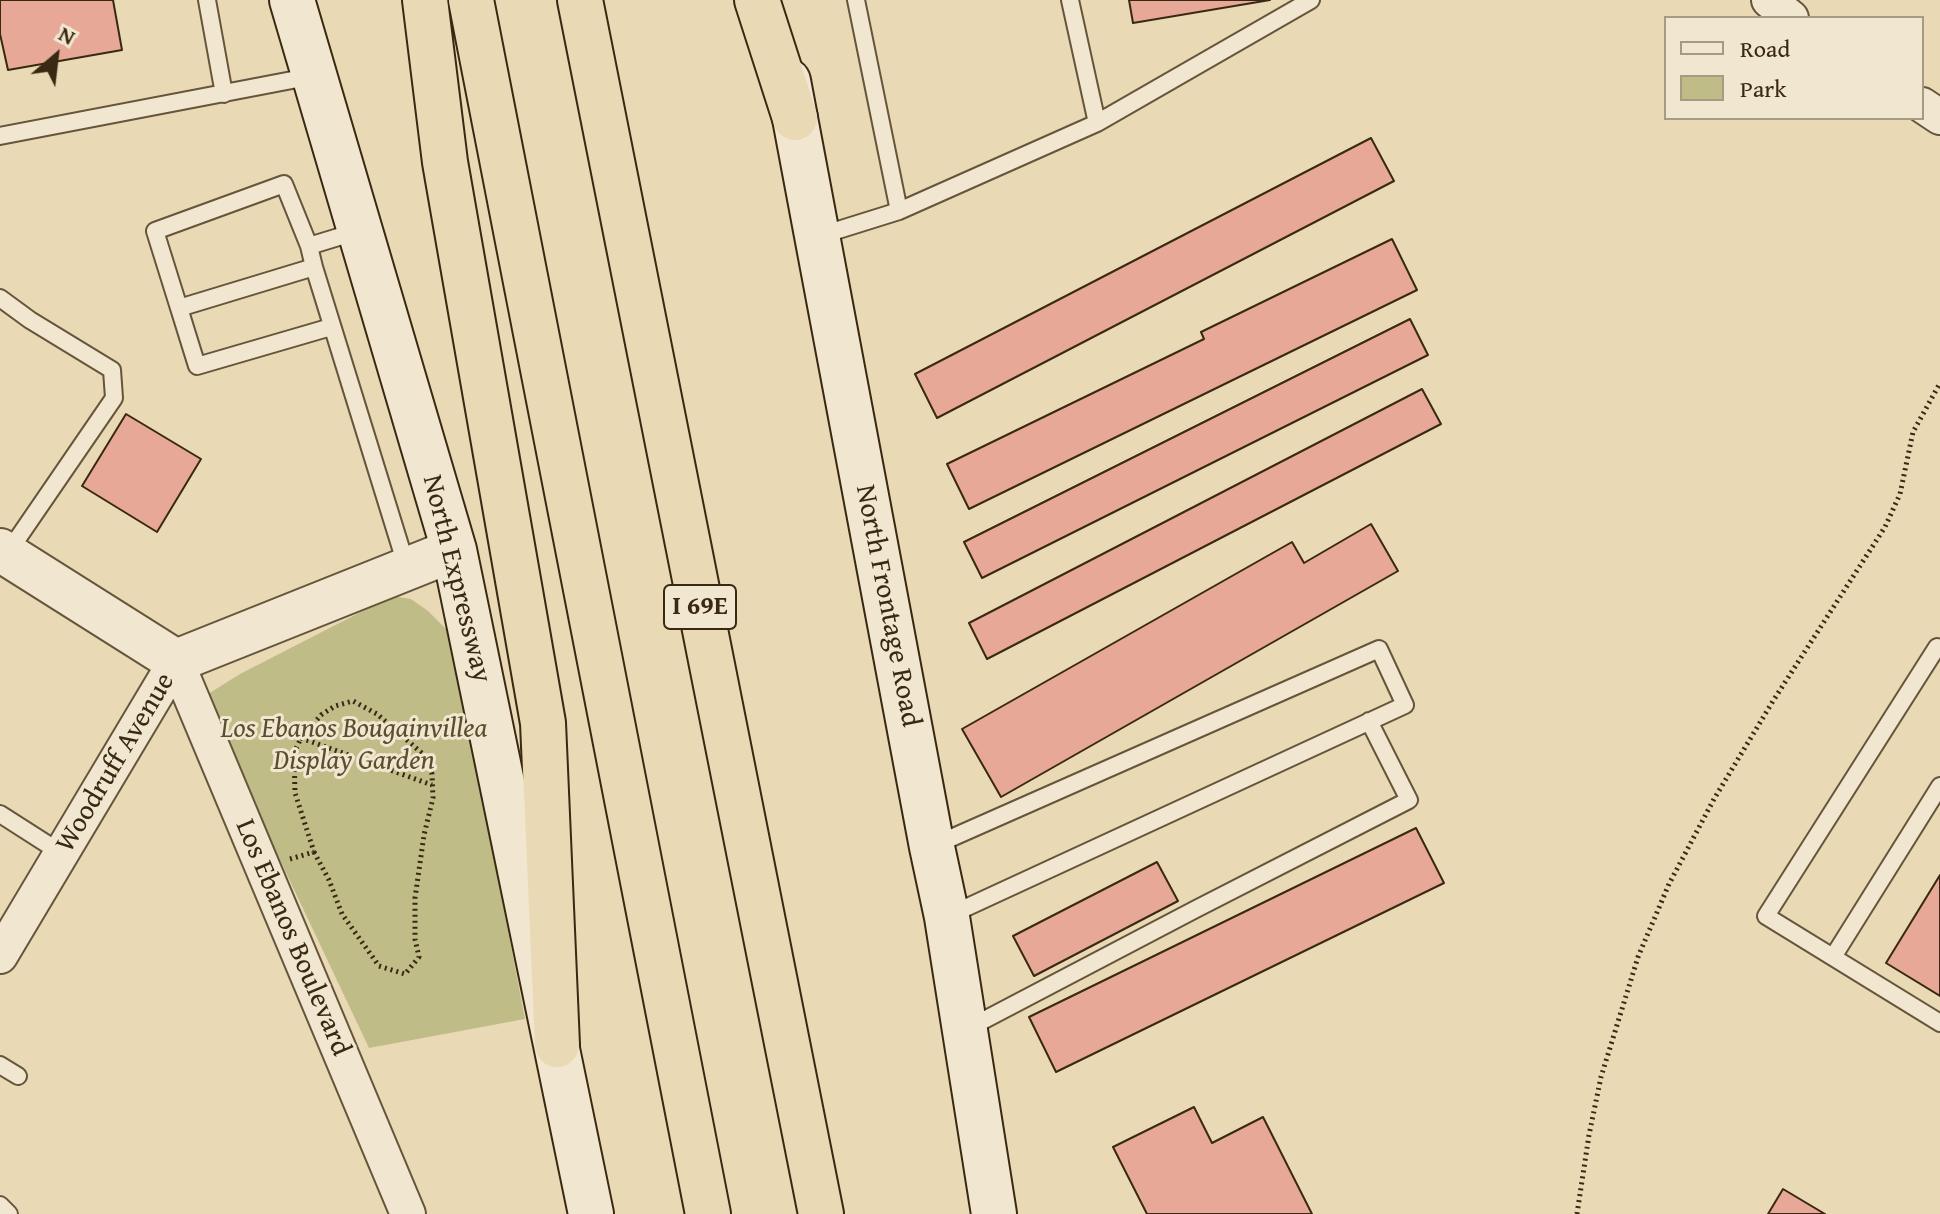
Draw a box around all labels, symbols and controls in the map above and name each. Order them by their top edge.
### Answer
north arrow [16,16,96,96]
legend [1664,16,1924,120]
text: N [53,17,81,52]
text: Road [1740,31,1790,66]
text: Park [1740,71,1786,106]
street label: North Expressway [414,472,498,686]
street label: North Frontage Road [847,482,927,730]
road number: I 69E [664,585,736,629]
street label: Woodruff Avenue [49,667,183,859]
park label: Los Ebanos Bougainvillea Display Garden [221,713,487,779]
street label: Los Ebanos Boulevard [227,815,357,1061]

